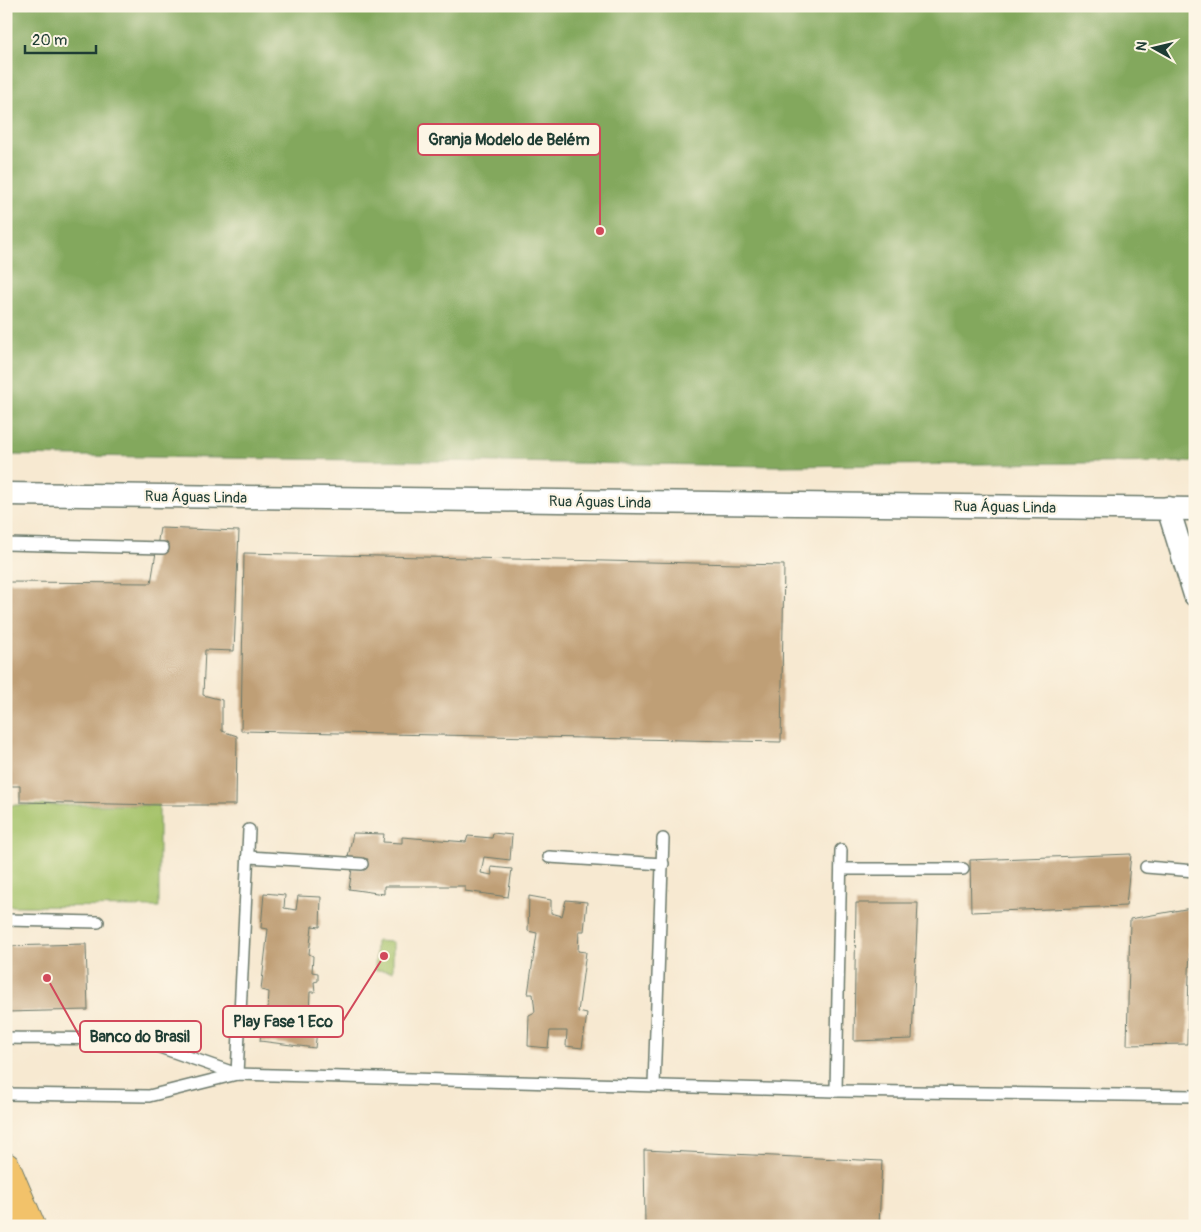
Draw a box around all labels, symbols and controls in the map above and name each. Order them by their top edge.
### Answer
scale bar [25,22,96,54]
north arrow [1128,22,1178,72]
text: 20 m [32,31,67,50]
text: N [1133,40,1151,52]
callout: Granja Modelo de Belém [418,124,600,155]
text: Granja Modelo de Belém [428,130,590,150]
street label: Rua Águas Linda [145,487,247,508]
street label: Rua Águas Linda [549,492,651,513]
street label: Rua Águas Linda [954,497,1056,518]
callout: Play Fase 1 Eco [223,1006,343,1037]
text: Play Fase 1 Eco [233,1012,333,1032]
callout: Banco do Brasil [80,1021,201,1052]
text: Banco do Brasil [90,1027,191,1047]

